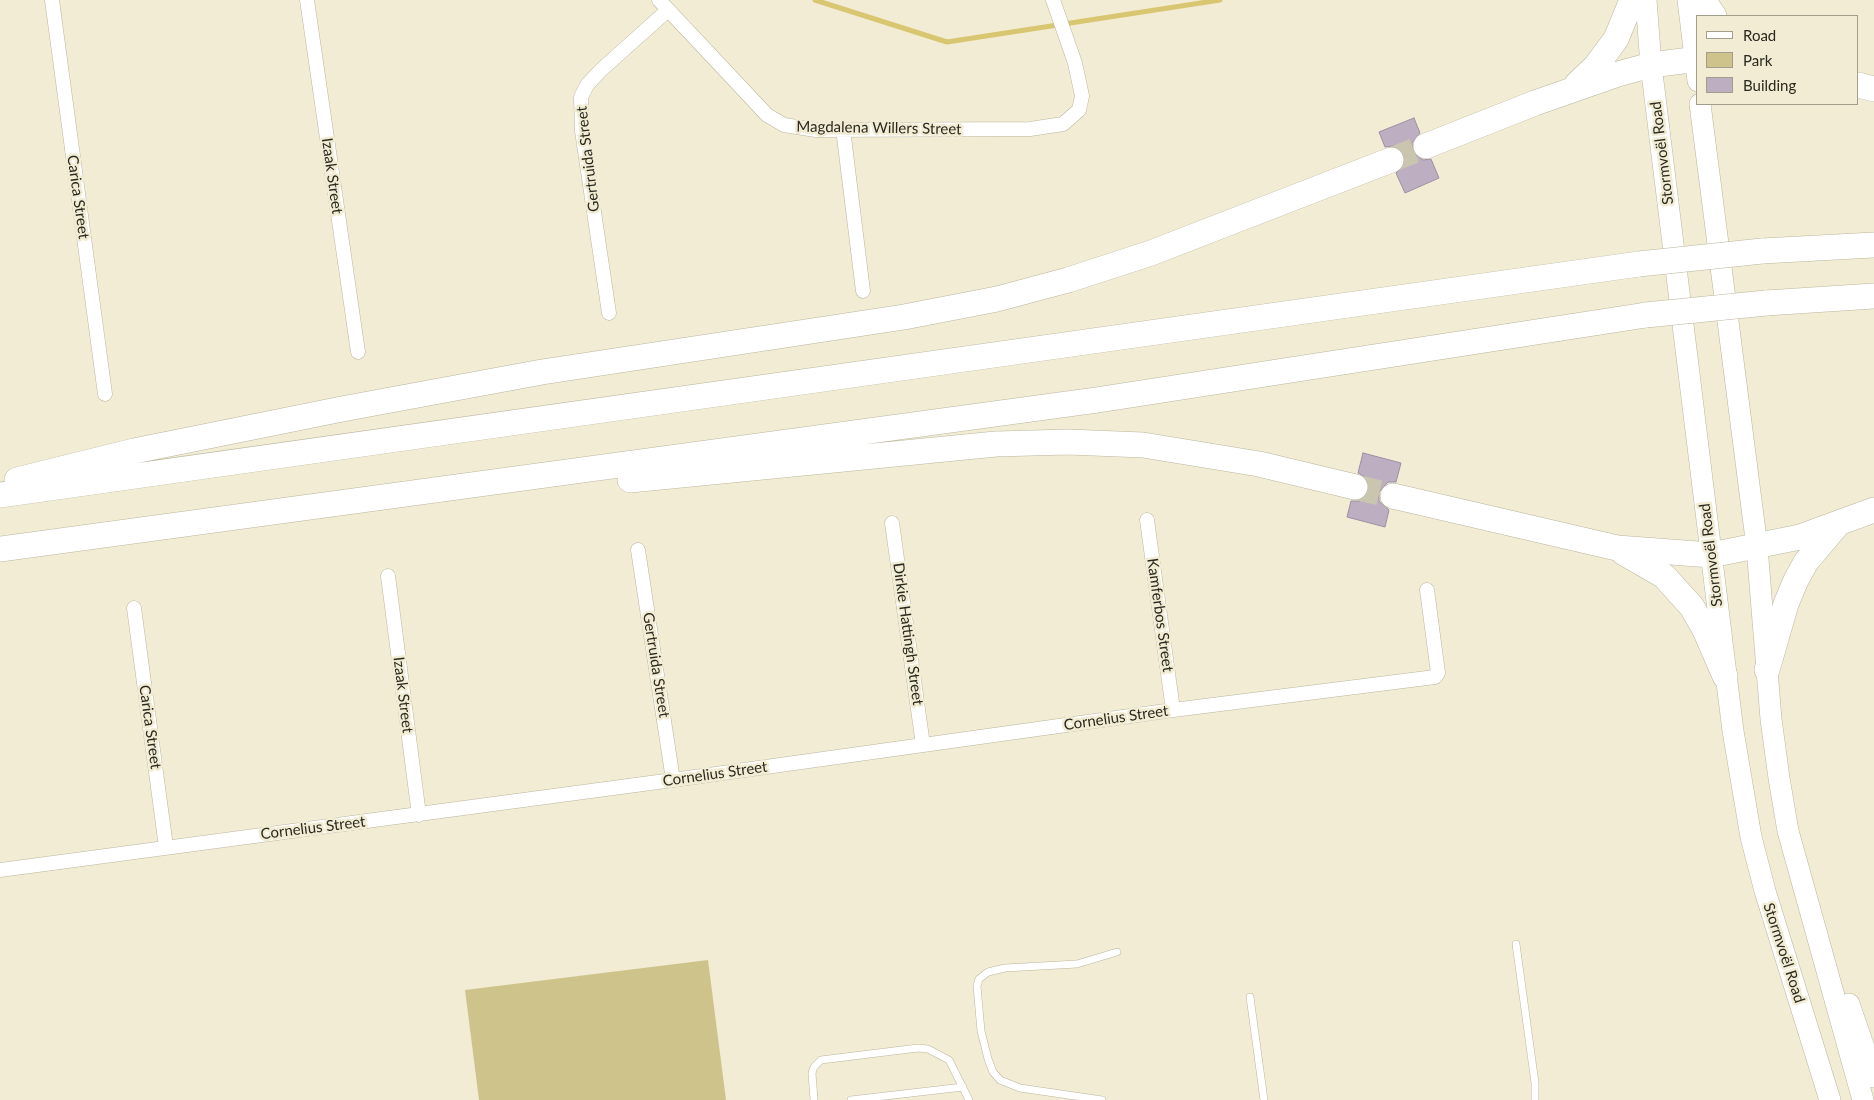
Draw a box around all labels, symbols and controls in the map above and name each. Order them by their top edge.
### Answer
legend [1696,15,1859,105]
text: Road [1743,26,1776,44]
text: Park [1743,51,1772,69]
text: Building [1743,76,1796,94]
street label: Stormvoël Road [1647,100,1677,206]
street label: Gertruida Street [573,105,603,213]
street label: Magdalena Willers Street [796,118,962,138]
street label: Izaak Street [318,137,346,215]
street label: Carica Street [63,154,93,240]
street label: Stormvoël Road [1696,502,1726,608]
street label: Kamferbos Street [1143,557,1177,673]
street label: Dirkie Hattingh Street [889,562,927,706]
street label: Gertruida Street [639,611,673,719]
street label: Izaak Street [389,656,417,734]
street label: Carica Street [135,684,165,770]
street label: Cornelius Street [1063,702,1169,734]
street label: Cornelius Street [662,758,768,790]
street label: Cornelius Street [260,813,366,843]
street label: Stormvoël Road [1759,901,1809,1005]

